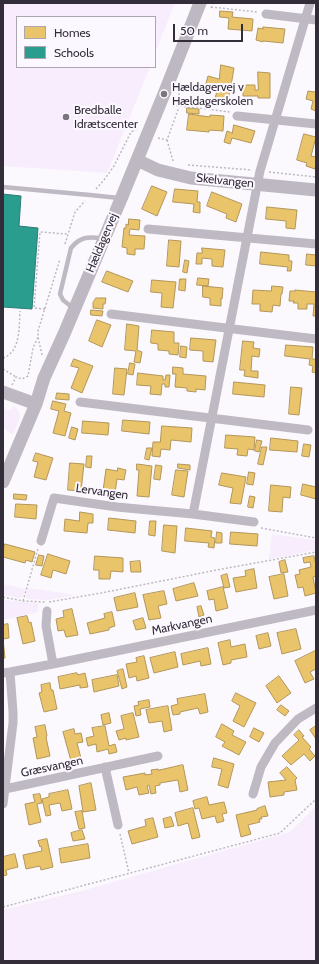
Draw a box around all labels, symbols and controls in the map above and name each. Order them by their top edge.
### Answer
legend [16,16,156,68]
scale bar [175,16,245,42]
text: 50 m [180,23,208,38]
text: Homes [54,25,91,40]
text: Schools [54,45,94,60]
place label: Hældagervej v Hældagerskolen [172,80,253,108]
marker: Hældagervej v Hældagerskolen [159,89,169,99]
place label: Bredballe Idrætscenter [74,103,138,131]
marker: Bredballe Idrætscenter [61,112,71,122]
street label: Skelvangen [195,171,255,191]
street label: Hældagervej [83,211,121,275]
street label: Lervangen [75,481,129,503]
street label: Markvangen [150,612,214,638]
street label: Græsvangen [20,753,84,781]

